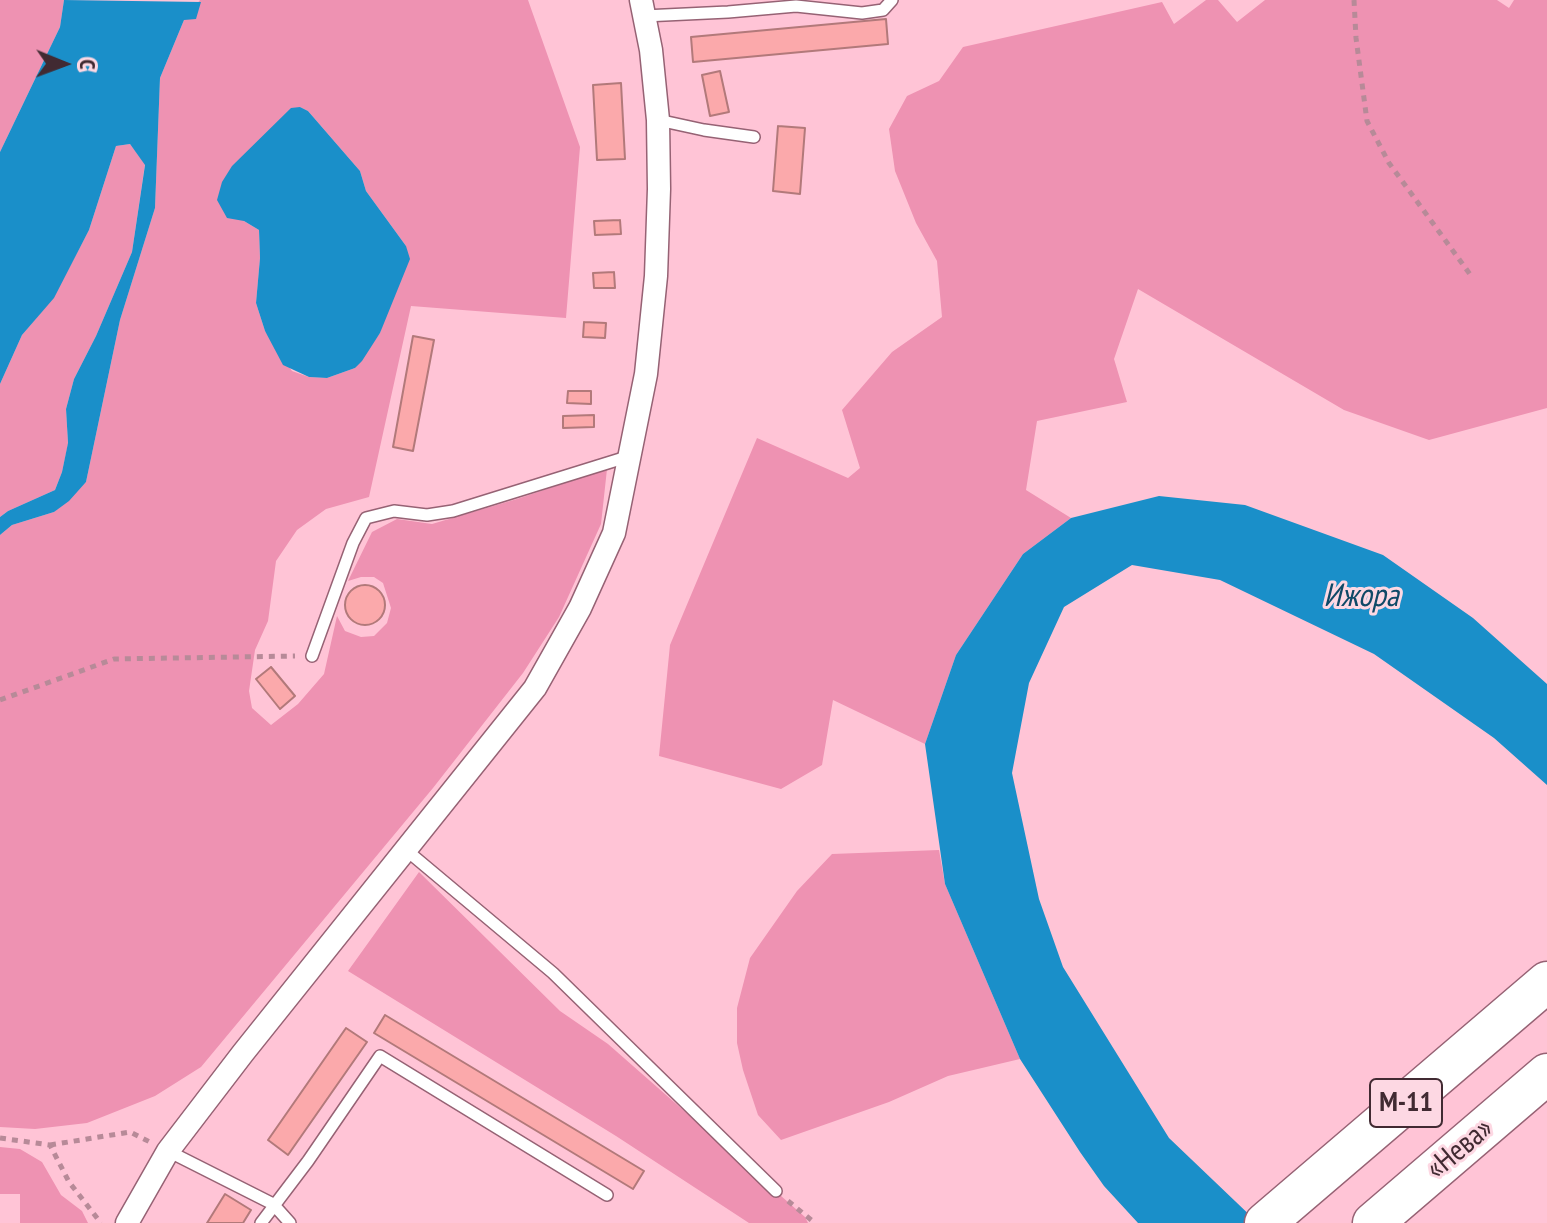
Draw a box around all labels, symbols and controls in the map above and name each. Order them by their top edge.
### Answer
north arrow [24,24,104,104]
text: С [74,59,102,70]
water label: Ижора [1324,578,1398,616]
road number: М-11 [1370,1079,1442,1127]
street label: «Нева» [1419,1111,1501,1187]

